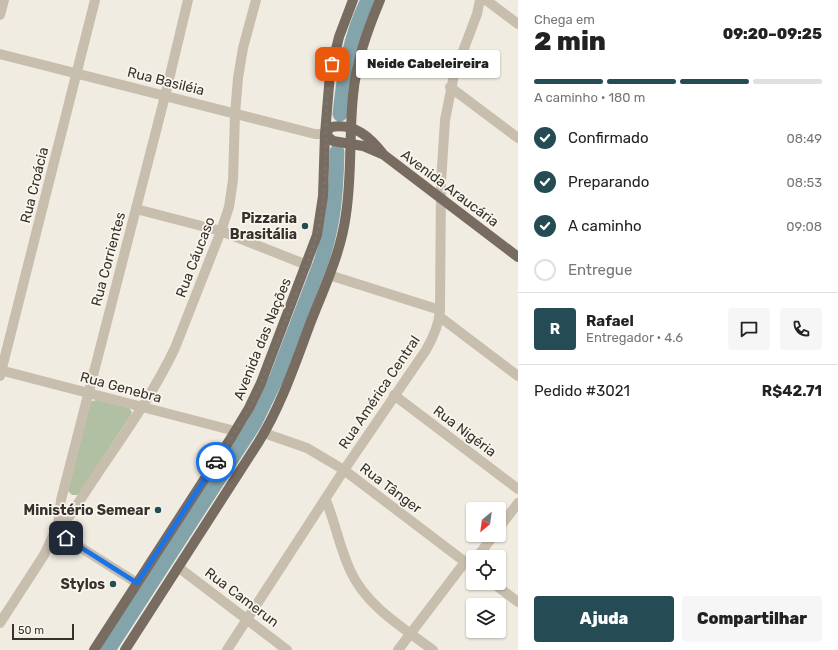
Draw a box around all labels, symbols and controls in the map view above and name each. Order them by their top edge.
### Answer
text: Chega em [534,12,595,27]
text: 09:20–09:25 [723,25,822,43]
text: 2 min [534,26,606,57]
pin [315,47,349,81]
callout: Neide Cabeleireira [356,50,500,78]
icon: bag [321,53,343,75]
text: Neide Cabeleireira [367,56,489,71]
street label: Rua Basiléia [126,64,206,99]
text: A caminho · 180 m [534,90,645,105]
icon: check [534,127,556,149]
text: Confirmado [568,129,649,147]
text: 08:49 [786,131,822,146]
street label: Rua Croácia [17,145,52,225]
street label: Avenida Araucária [398,146,502,231]
icon: check [534,171,556,193]
text: Preparando [568,173,649,191]
text: 08:53 [787,175,822,190]
street label: Rua Corrientes [88,210,129,308]
place label: Pizzaria Brasitália [230,210,297,243]
street label: Rua Cáucaso [172,215,219,300]
icon: check [534,215,556,237]
text: A caminho [568,217,642,235]
text: 09:08 [786,219,822,234]
marker: Pizzaria Brasitália [300,221,310,231]
text: Entregue [568,261,632,279]
street label: Avenida das Nações [230,276,295,403]
button: chat [728,308,770,350]
button: phone [780,308,822,350]
text: Rafael [586,312,634,330]
text: R [550,320,560,338]
text: Entregador · 4.6 [586,330,683,345]
street label: Rua América Central [335,332,424,452]
street label: Rua Genebra [78,368,164,407]
text: Pedido #3021 [534,382,630,400]
text: R$42.71 [762,382,822,400]
street label: Rua Nigéria [430,402,500,461]
courier [196,442,236,482]
icon: car [205,451,227,473]
street label: Rua Tânger [356,460,425,518]
place label: Ministério Semear [24,502,151,519]
north arrow [466,502,506,542]
map controls [466,502,506,638]
marker: Ministério Semear [153,505,163,515]
pin [49,521,83,555]
icon: home [55,527,77,549]
button: locate [466,550,506,590]
street label: Rua Camerun [201,564,282,631]
place label: Stylos [61,576,105,593]
marker: Stylos [108,579,118,589]
button: Ajuda [534,596,674,642]
button: Compartilhar [682,596,822,642]
button: layers [466,598,506,638]
scale bar [12,622,74,641]
text: 50 m [18,624,44,637]

